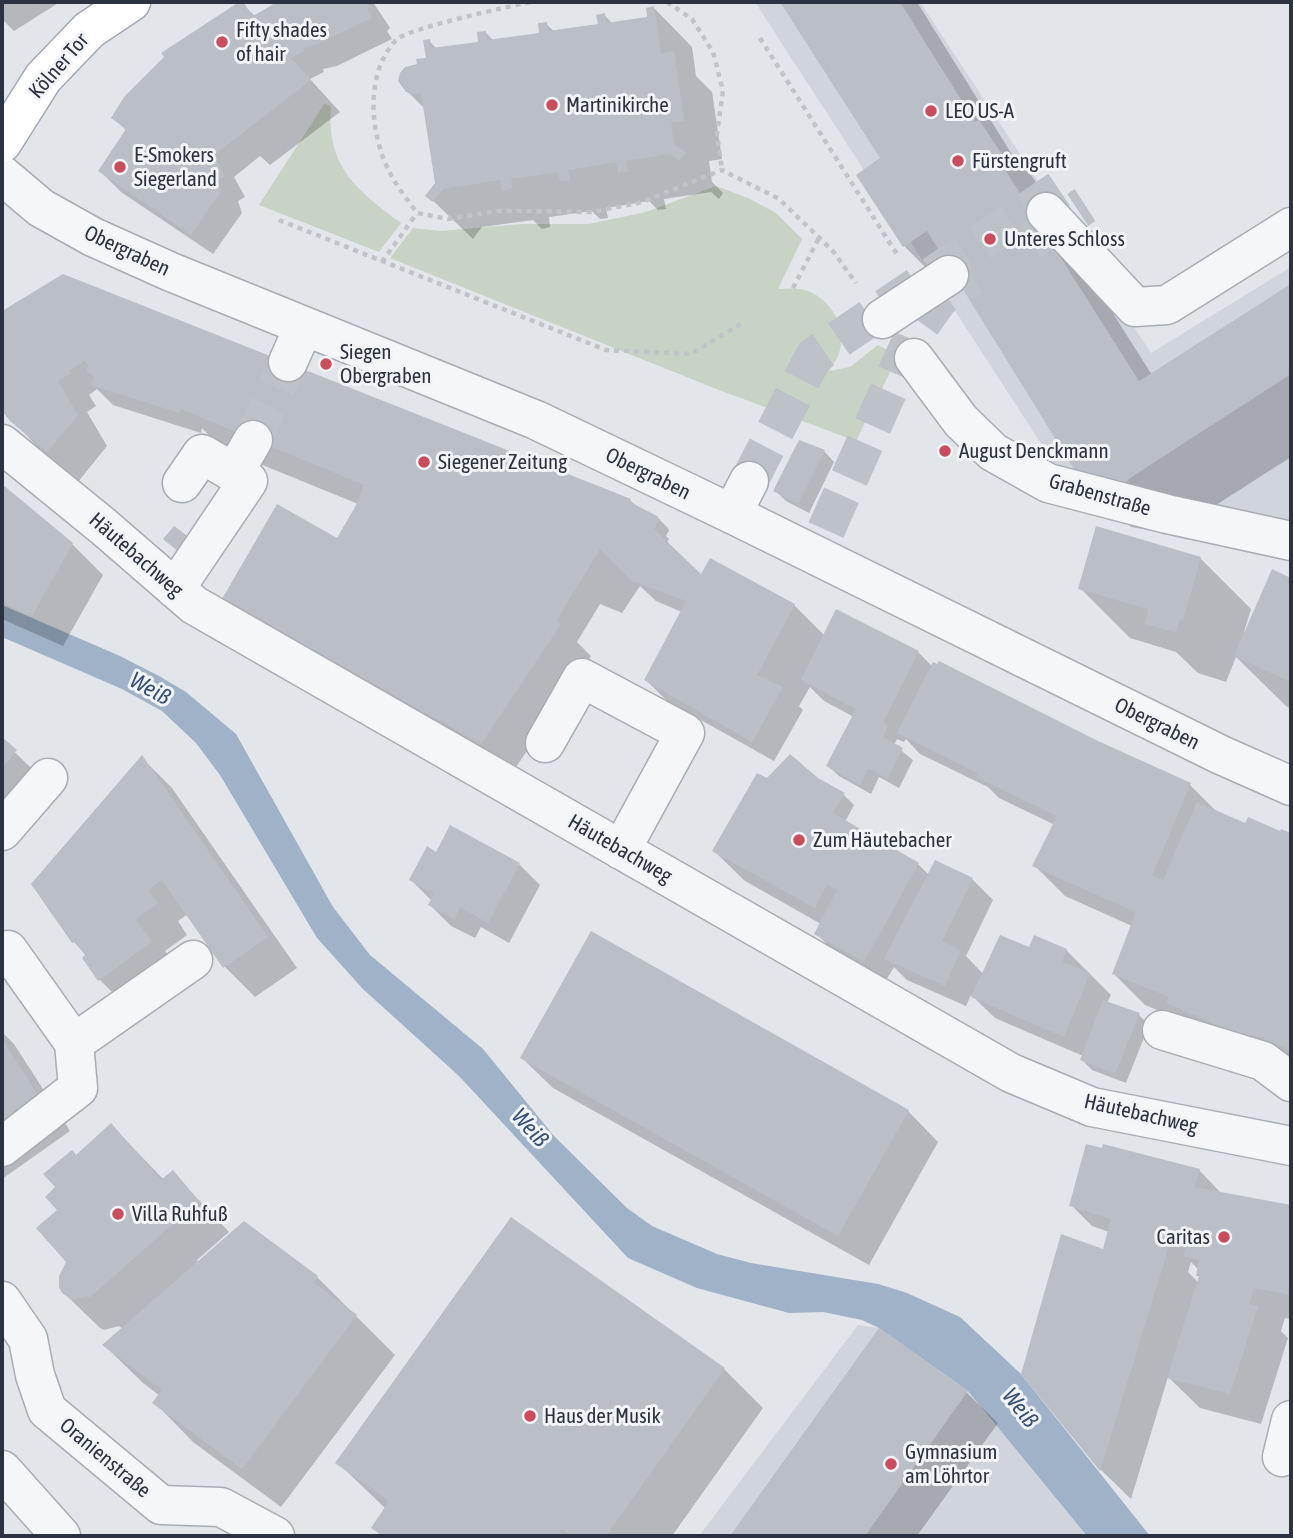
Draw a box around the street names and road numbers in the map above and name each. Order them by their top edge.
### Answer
street label: Kölner Tor [24,28,94,104]
street label: Obergraben [80,220,174,282]
street label: Obergraben [601,443,695,505]
street label: Grabenstraße [1046,468,1154,522]
street label: Häutebachweg [84,507,188,603]
street label: Obergraben [1110,693,1204,755]
street label: Häutebachweg [563,809,677,889]
street label: Häutebachweg [1082,1089,1200,1139]
street label: Oranienstraße [54,1413,156,1503]

